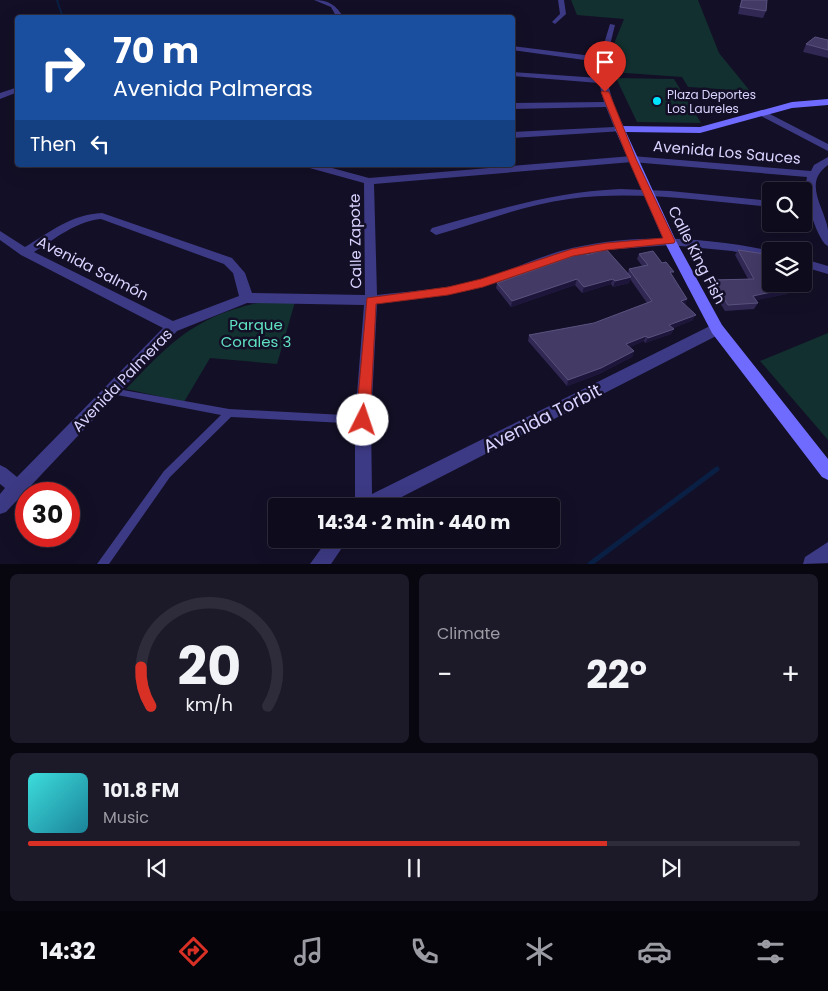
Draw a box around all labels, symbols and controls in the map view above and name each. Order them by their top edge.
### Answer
text: 70 m [113,26,199,75]
icon: right [30,35,95,100]
pin [584,41,626,92]
icon: arrive [591,48,619,76]
text: Avenida Palmeras [113,73,313,104]
place label: Plaza Deportes Los Laureles [667,86,756,117]
marker: Plaza Deportes Los Laureles [651,95,663,107]
icon: left [86,130,114,158]
text: Then [30,131,76,158]
street label: Avenida Los Sauces [652,135,802,169]
map controls [762,182,812,292]
button: search [762,182,812,232]
street label: Calle Zapote [344,193,366,289]
street label: Calle King Fish [663,202,731,308]
street label: Avenida Salmón [34,231,152,305]
button: layers [762,242,812,292]
park label: Parque Corales 3 [221,314,291,352]
street label: Avenida Palmeras [67,324,177,436]
street label: Avenida Torbit [479,377,605,459]
position arrow [336,393,388,445]
speed limit sign: 30 [15,482,80,547]
text: 14:34 · 2 min · 440 m [318,509,510,536]
text: Climate [437,622,500,645]
text: 20 [178,630,241,703]
text: 22° [586,648,647,701]
text: − [437,655,452,694]
text: + [781,655,800,694]
text: km/h [186,692,233,717]
text: 101.8 FM [103,777,179,804]
text: Music [103,806,149,829]
icon: previous [143,854,171,882]
icon: pause [400,854,428,882]
icon: next [657,854,685,882]
icon: directions [176,934,211,969]
icon: music [291,934,326,969]
icon: phone [407,934,442,969]
icon: climate [522,934,557,969]
icon: car [637,934,672,969]
icon: filters [753,934,788,969]
text: 14:32 [40,936,95,967]

